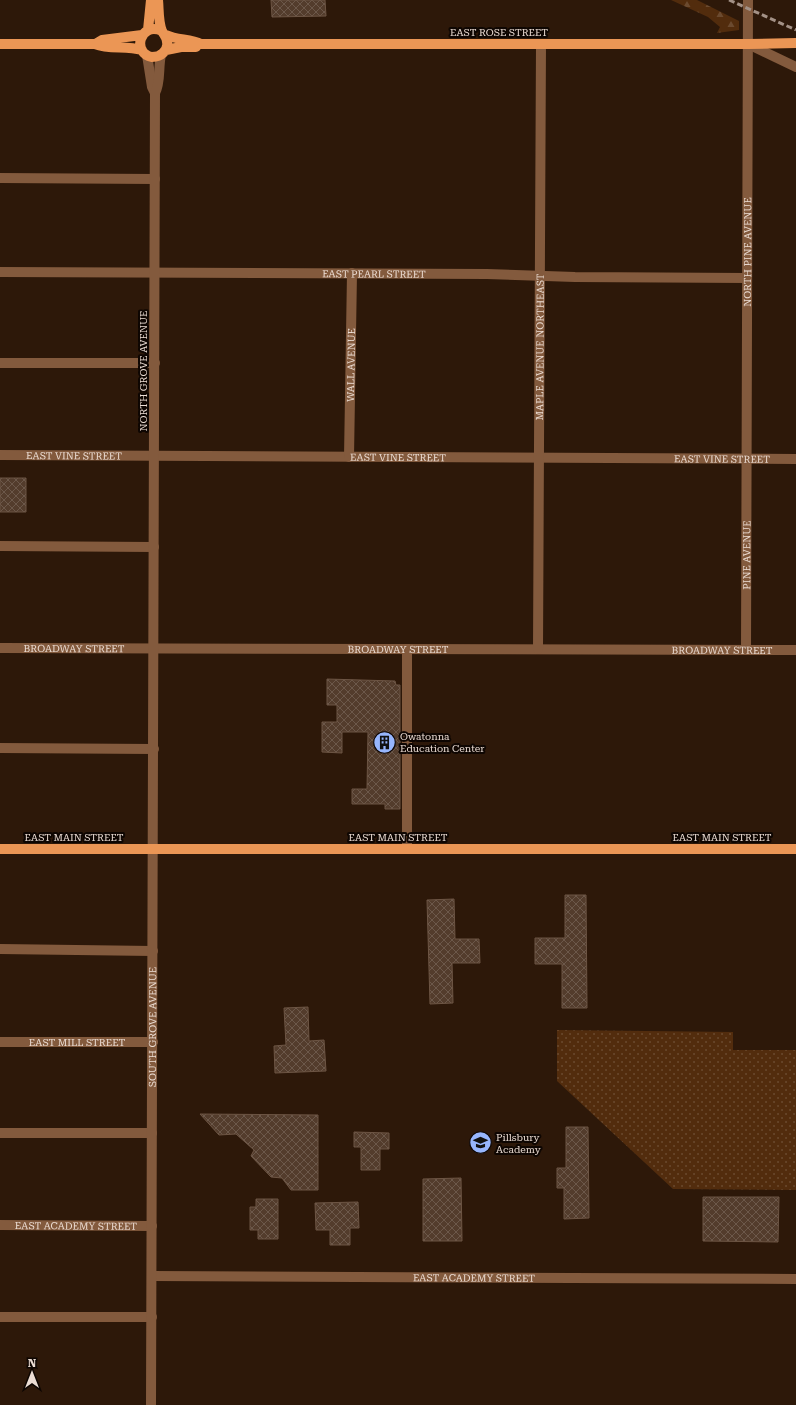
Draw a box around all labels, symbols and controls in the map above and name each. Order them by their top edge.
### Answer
street label: EAST ROSE STREET [450,27,548,38]
street label: NORTH PINE AVENUE [742,197,753,307]
street label: EAST PEARL STREET [322,268,426,279]
street label: MAPLE AVENUE NORTHEAST [534,273,545,421]
street label: NORTH GROVE AVENUE [138,311,149,431]
street label: WALL AVENUE [344,328,357,402]
street label: EAST VINE STREET [26,450,122,461]
street label: EAST VINE STREET [350,451,446,463]
street label: EAST VINE STREET [674,453,770,464]
street label: PINE AVENUE [741,520,752,590]
street label: BROADWAY STREET [24,643,125,654]
street label: BROADWAY STREET [348,643,449,655]
street label: BROADWAY STREET [672,644,773,655]
building icon: Owatonna Education Center [372,729,398,755]
place label: Owatonna Education Center [400,731,484,754]
street label: EAST MAIN STREET [25,832,124,843]
street label: EAST MAIN STREET [349,832,448,843]
street label: EAST MAIN STREET [673,832,772,843]
street label: SOUTH GROVE AVENUE [146,967,158,1087]
street label: EAST MILL STREET [29,1037,125,1048]
school or university icon: Pillsbury Academy [467,1130,493,1156]
place label: Pillsbury Academy [496,1132,541,1155]
street label: EAST ACADEMY STREET [15,1220,137,1231]
street label: EAST ACADEMY STREET [413,1272,535,1283]
north arrow [12,1353,52,1393]
text: N [28,1357,37,1370]

